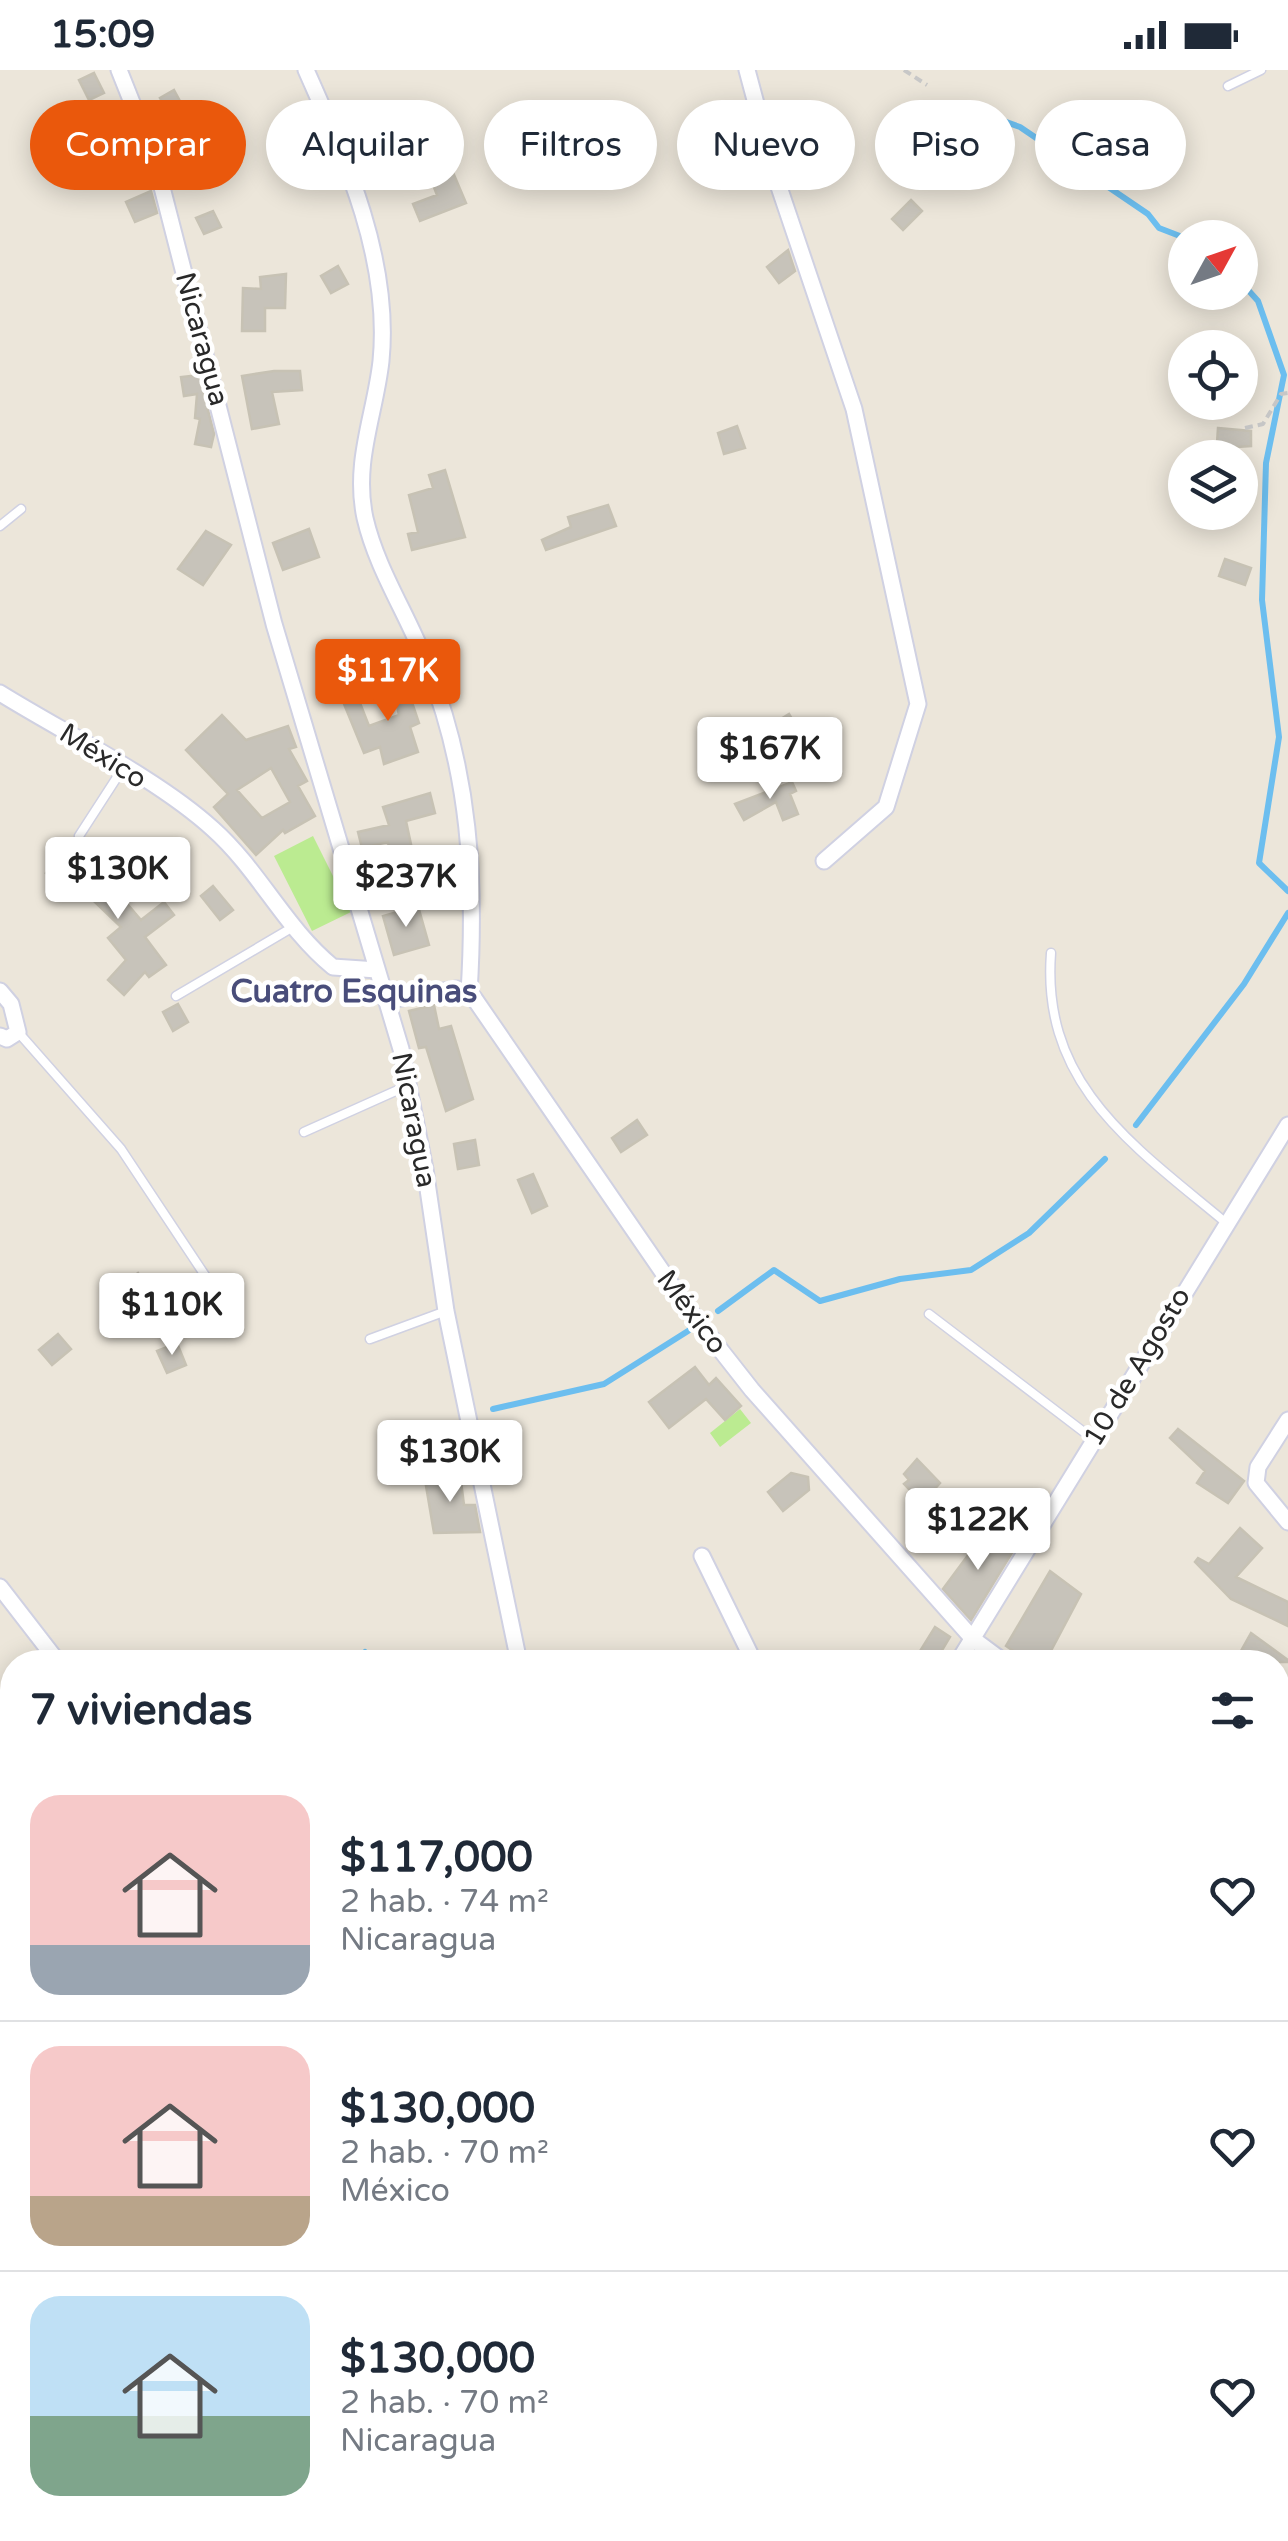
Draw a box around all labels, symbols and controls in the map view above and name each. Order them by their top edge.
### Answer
text: 15:09 [50,12,155,58]
chip: Comprar [30,100,246,190]
chip: Alquilar [266,100,464,190]
chip: Filtros [484,100,657,190]
chip: Nuevo [677,100,855,190]
chip: Piso [875,100,1015,190]
chip: Casa [1035,100,1186,190]
north arrow [1168,220,1258,310]
map controls [1168,220,1258,530]
street label: Nicaragua [168,269,236,409]
button: locate [1168,330,1258,420]
button: layers [1168,440,1258,530]
pin: $117K [318,639,458,724]
text: $117K [337,652,439,690]
street label: México [53,716,153,796]
pin: $167K [700,717,840,802]
text: $167K [719,730,821,768]
pin: $130K [48,837,188,922]
pin: $237K [336,845,476,930]
text: $130K [67,850,169,888]
text: $237K [355,858,457,896]
district label: Cuatro Esquinas [231,973,477,1011]
street label: Nicaragua [384,1050,444,1190]
street label: México [649,1263,735,1361]
pin: $110K [102,1273,242,1358]
street label: 10 de Agosto [1076,1281,1198,1453]
text: $110K [121,1286,223,1324]
pin: $130K [380,1420,520,1505]
text: $130K [399,1433,501,1471]
pin: $122K [908,1488,1048,1573]
text: $122K [927,1501,1029,1539]
icon: filters [1205,1683,1260,1738]
text: 7 viviendas [30,1685,252,1736]
text: $117,000 [340,1832,533,1883]
icon: home [110,1835,230,1955]
icon: heart [1205,1868,1260,1923]
text: 2 hab. · 74 m² [340,1883,549,1921]
text: Nicaragua [340,1921,496,1959]
text: $130,000 [340,2083,535,2134]
icon: home [110,2086,230,2206]
icon: heart [1205,2119,1260,2174]
text: 2 hab. · 70 m² [340,2134,549,2172]
text: México [340,2172,450,2210]
text: $130,000 [340,2333,535,2384]
icon: home [110,2336,230,2456]
icon: heart [1205,2369,1260,2424]
text: 2 hab. · 70 m² [340,2384,549,2422]
text: Nicaragua [340,2422,496,2460]

